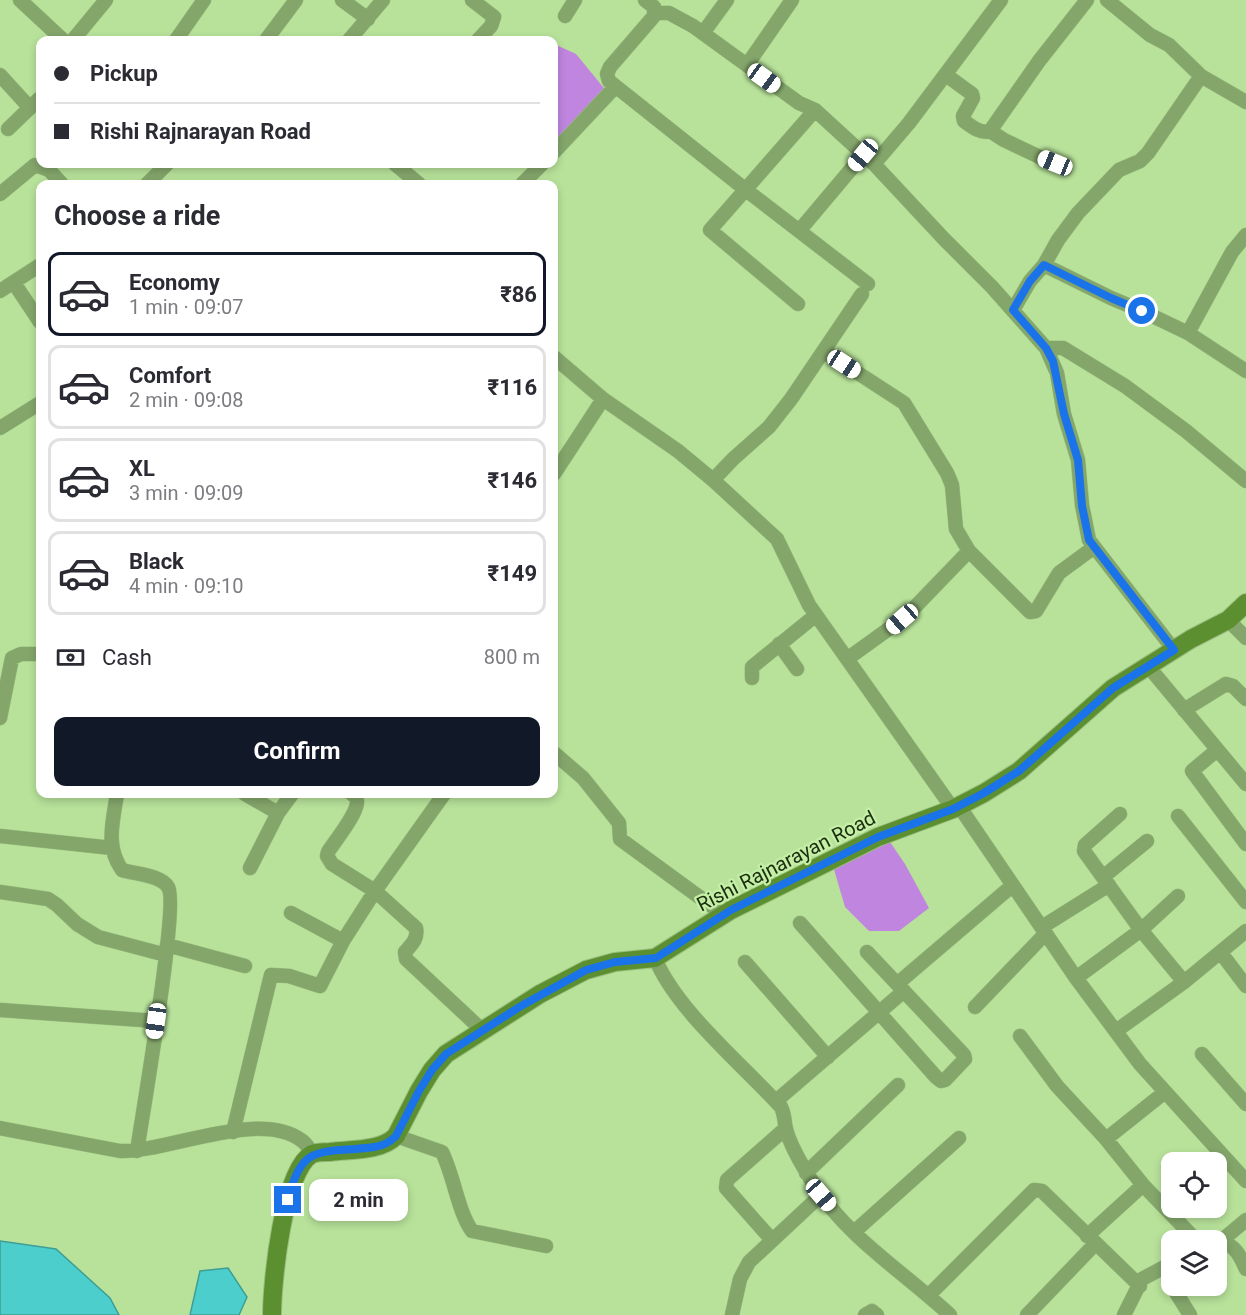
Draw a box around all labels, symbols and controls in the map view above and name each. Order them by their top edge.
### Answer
car [744,60,784,96]
text: Pickup [90,61,158,86]
text: Rishi Rajnarayan Road [90,119,311,144]
car [845,135,881,175]
car [1035,148,1075,178]
text: Choose a ride [54,200,220,232]
icon: car [57,267,111,321]
text: Economy [129,270,220,295]
text: ₹86 [500,282,537,307]
text: 1 min · 09:07 [129,295,244,319]
route start [1128,297,1155,324]
car [824,347,864,381]
icon: car [57,360,111,414]
text: Comfort [129,363,211,388]
text: ₹116 [488,375,537,400]
text: 2 min · 09:08 [129,388,244,412]
icon: car [57,453,111,507]
text: XL [129,456,155,481]
text: ₹146 [488,468,537,493]
text: 3 min · 09:09 [129,481,244,505]
icon: car [57,546,111,600]
text: Black [129,549,184,574]
text: ₹149 [488,561,537,586]
text: 4 min · 09:10 [129,574,244,598]
car [883,600,921,638]
icon: cash [54,641,87,674]
text: Cash [102,645,152,670]
text: 800 m [484,645,540,669]
button: Confirm [54,717,540,786]
street label: Rishi Rajnarayan Road [693,805,879,917]
car [145,1002,167,1040]
map controls [1161,1152,1227,1296]
button: locate [1161,1152,1227,1218]
car [802,1176,840,1214]
callout: 2 min [309,1179,408,1221]
route end [274,1186,301,1213]
text: 2 min [333,1188,384,1212]
button: layers [1161,1230,1227,1296]

